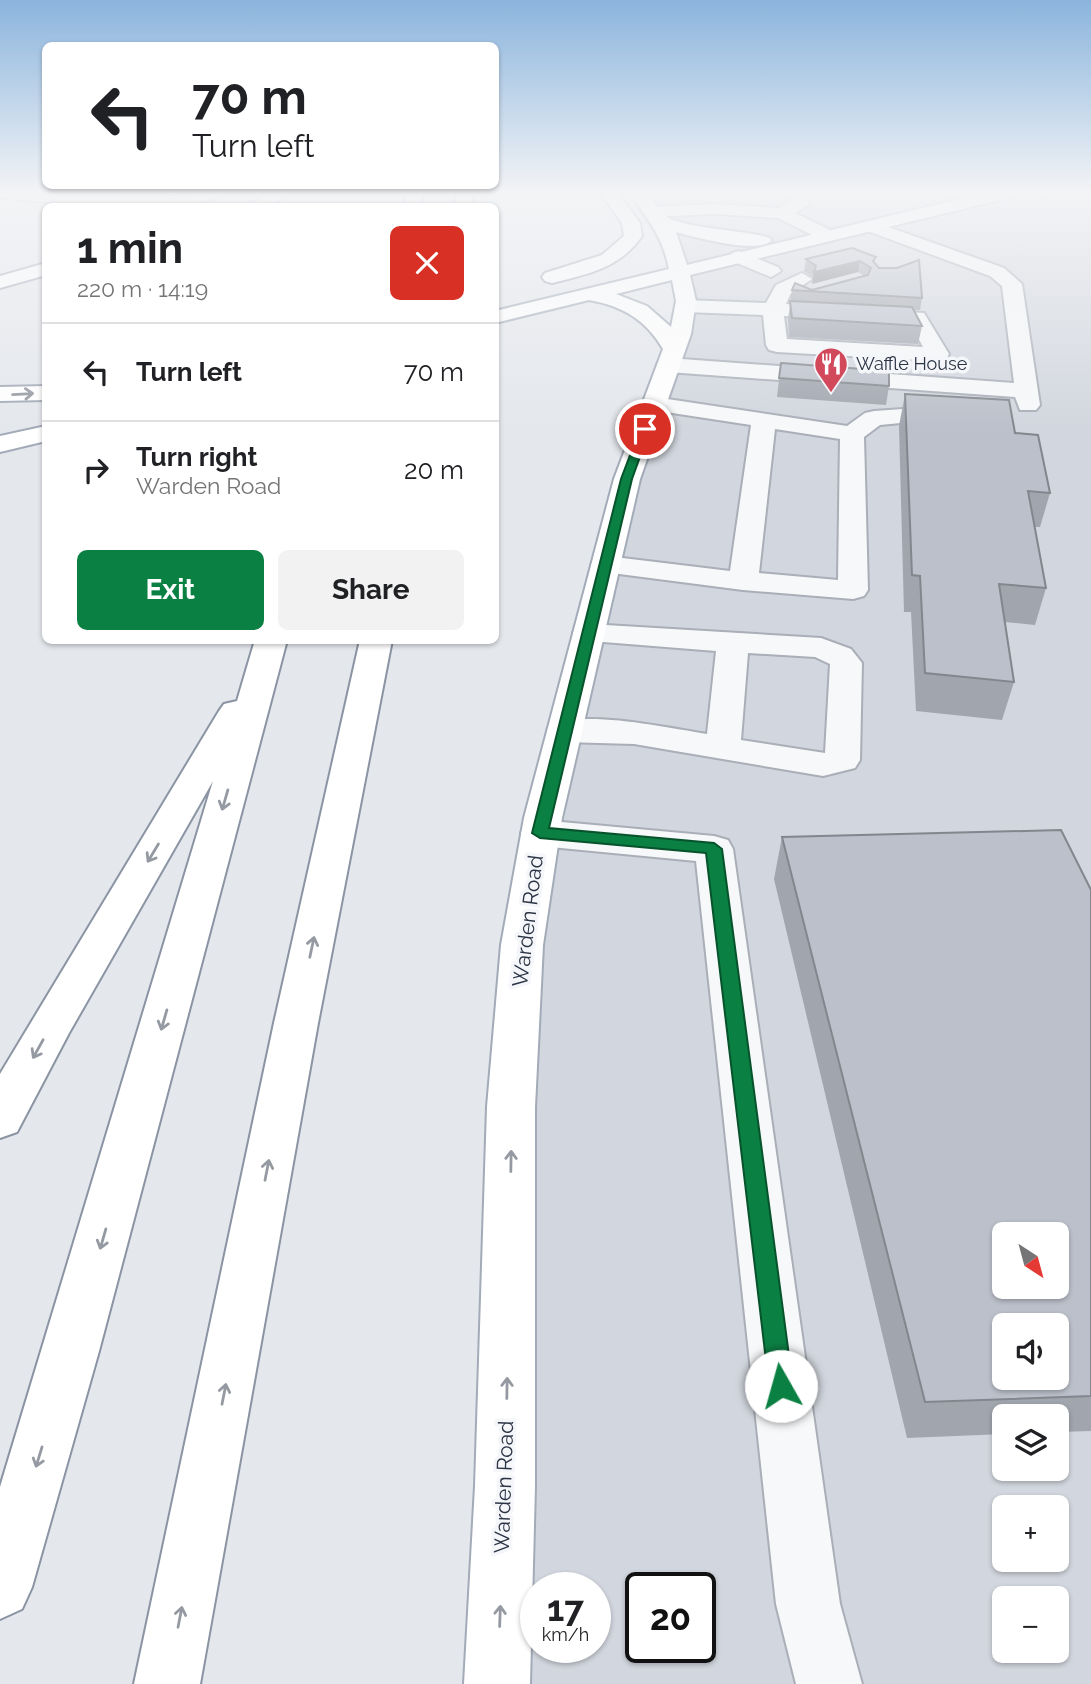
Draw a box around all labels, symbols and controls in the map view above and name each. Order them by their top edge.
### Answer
text: 70 m [192,68,307,125]
icon: left [77,70,168,161]
text: Turn left [192,127,314,164]
text: 1 min [77,224,183,273]
button: close [390,226,464,300]
text: 220 m · 14:19 [77,275,208,302]
restaurant icon: Waffle House [812,345,850,394]
icon: left [77,353,115,391]
place label: Waffle House [856,353,968,374]
text: Turn left [136,357,242,387]
text: 70 m [404,357,464,387]
one-way arrow [11,387,34,400]
pin [615,399,675,459]
icon: arrive [626,410,664,448]
text: Turn right [136,442,257,472]
icon: right [77,451,115,489]
text: 20 m [404,455,464,485]
text: Warden Road [136,472,281,499]
button: Exit [77,550,264,630]
button: Share [278,550,464,630]
one-way arrow [218,789,231,811]
one-way arrow [146,842,160,862]
street label: Warden Road [507,854,548,988]
one-way arrow [305,936,319,959]
one-way arrow [157,1008,170,1030]
one-way arrow [31,1038,44,1059]
one-way arrow [504,1150,517,1173]
one-way arrow [261,1159,274,1182]
north arrow [992,1222,1069,1298]
map controls [992,1222,1069,1663]
one-way arrow [95,1227,108,1249]
button: sound [992,1313,1069,1390]
position arrow [744,1349,818,1423]
one-way arrow [500,1377,513,1400]
one-way arrow [217,1383,231,1406]
button: layers [992,1404,1069,1481]
street label: Warden Road [489,1420,518,1554]
one-way arrow [32,1446,45,1468]
button: + [992,1495,1069,1572]
speed limit sign: 20 [625,1572,716,1663]
button: − [992,1586,1069,1663]
text: 17 [547,1588,584,1629]
one-way arrow [493,1605,507,1628]
one-way arrow [174,1606,187,1629]
text: km/h [542,1624,589,1645]

